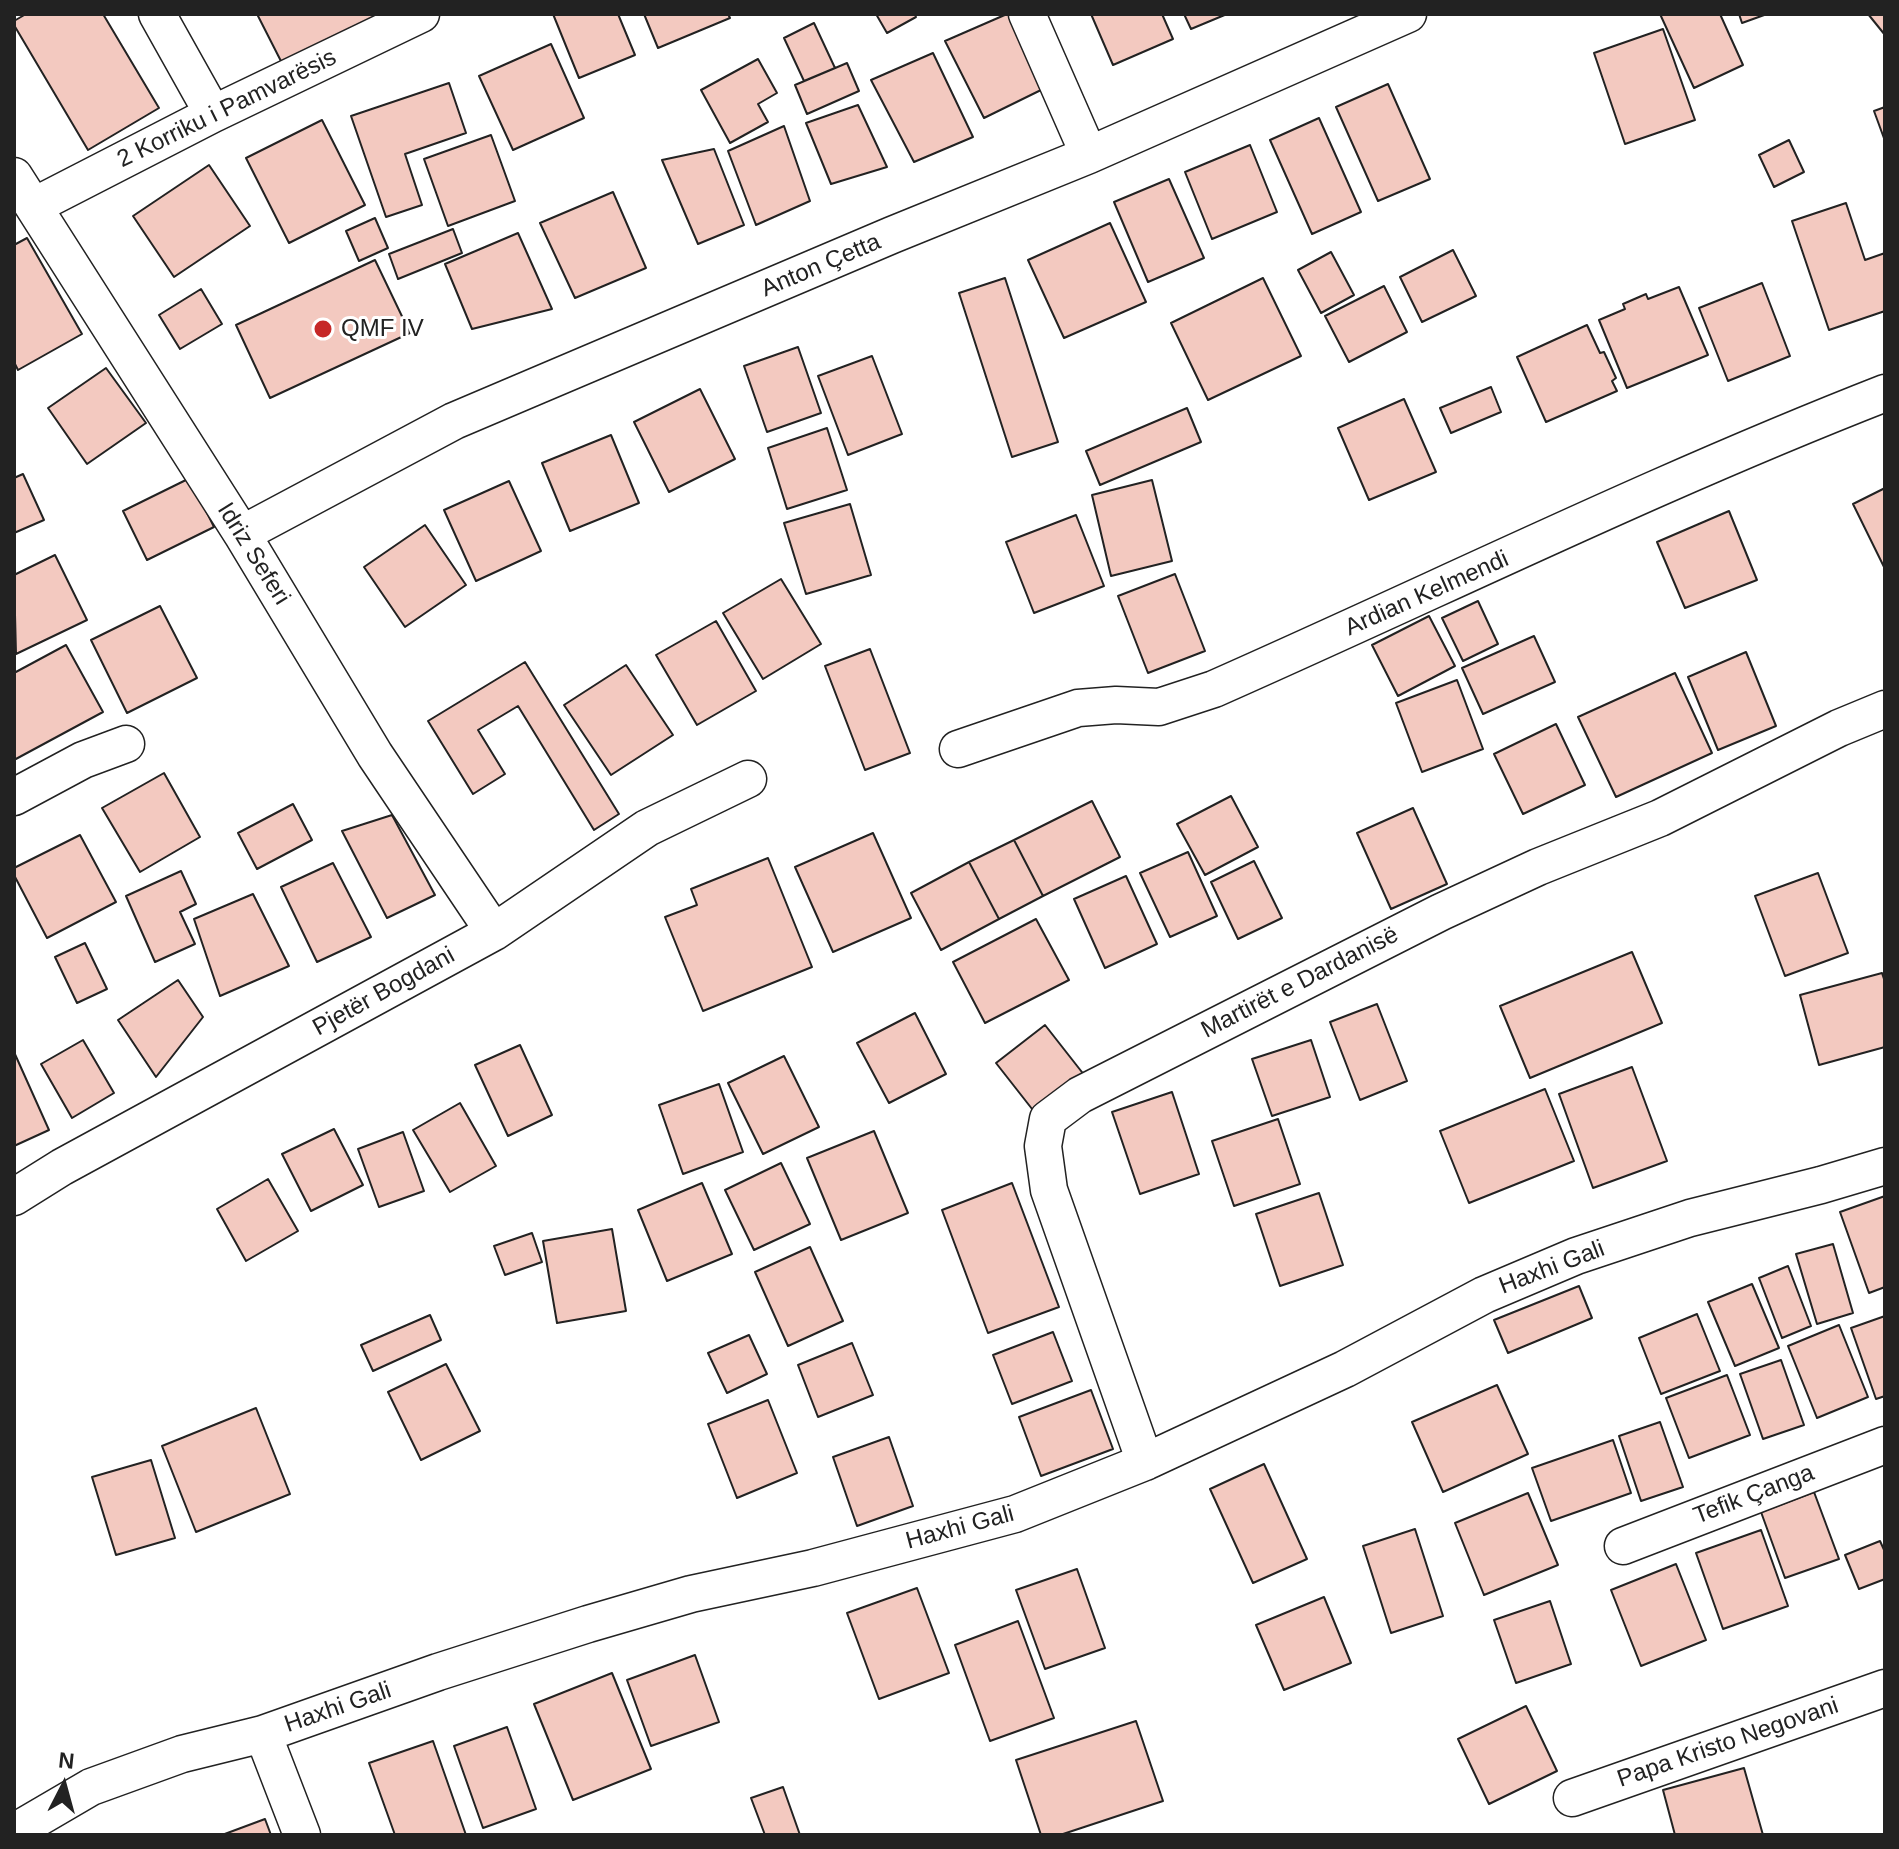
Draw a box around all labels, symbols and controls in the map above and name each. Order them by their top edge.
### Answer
street label: 2 Korriku i Pamvarësis [113,43,341,175]
street label: Anton Çetta [757,228,885,304]
place label: QMF IV [341,315,424,343]
marker: QMF IV [312,318,334,340]
street label: Idriz Seferi [210,498,296,610]
street label: Ardian Kelmendi [1341,545,1513,643]
street label: Martirët e Dardanisë [1197,921,1403,1045]
street label: Pjetër Bogdani [308,941,460,1043]
street label: Haxhi Gali [1495,1235,1609,1301]
street label: Tefik Çanga [1690,1459,1818,1531]
street label: Haxhi Gali [903,1500,1017,1556]
street label: Haxhi Gali [281,1676,395,1740]
street label: Papa Kristo Negovani [1614,1692,1842,1794]
north arrow [24,1745,104,1825]
text: N [57,1747,76,1774]

